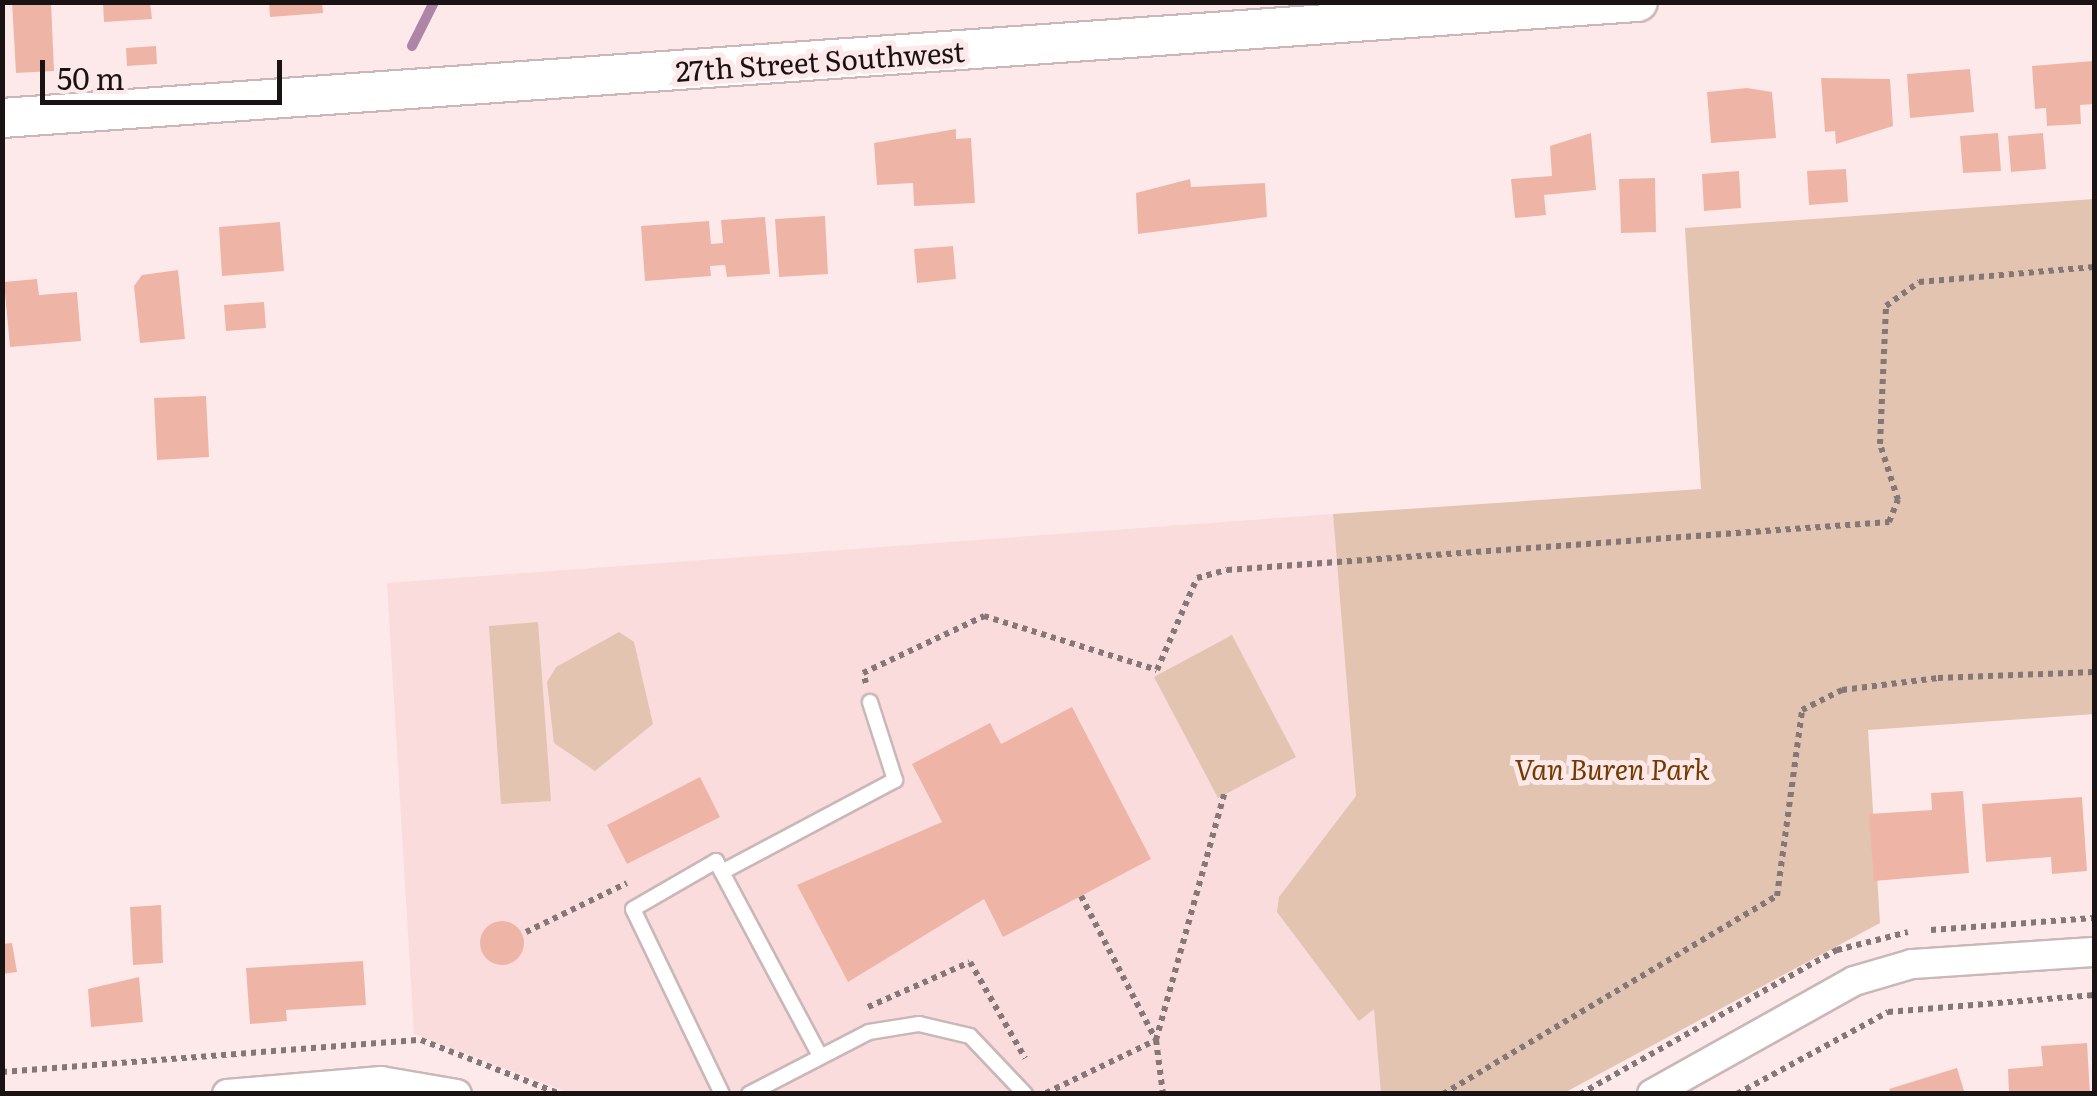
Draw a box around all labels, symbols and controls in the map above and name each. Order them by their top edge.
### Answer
street label: 27th Street Southwest [674,33,966,87]
scale bar [45,40,288,102]
text: 50 m [57,55,125,99]
park label: Van Buren Park [1514,751,1710,785]

